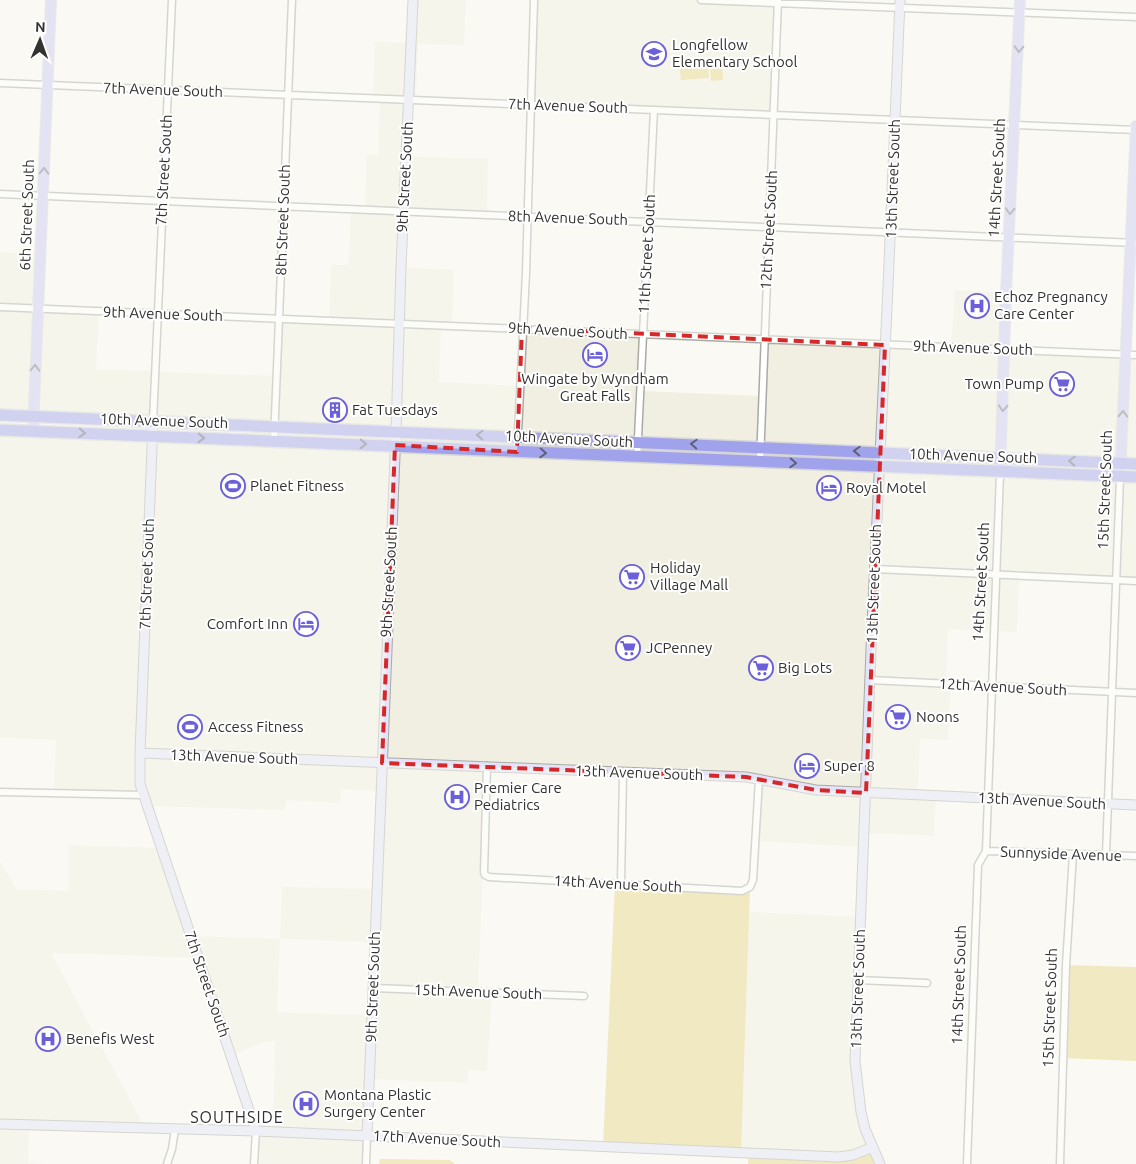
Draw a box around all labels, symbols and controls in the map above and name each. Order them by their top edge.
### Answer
north arrow [15,15,65,65]
text: N [35,19,46,35]
place label: Longfellow Elementary School [672,36,798,70]
school or university icon: Longfellow Elementary School [641,41,667,67]
one-way arrow [1013,45,1024,53]
street label: 7th Avenue South [103,79,223,100]
street label: 7th Avenue South [508,95,628,116]
street label: 7th Street South [152,114,175,226]
street label: 14th Street South [985,118,1008,238]
street label: 13th Street South [882,119,903,239]
street label: 9th Street South [393,121,416,233]
street label: 6th Street South [16,159,37,271]
street label: 8th Street South [272,164,293,276]
one-way arrow [38,167,49,175]
street label: 12th Street South [757,170,780,290]
street label: 11th Street South [635,194,658,314]
street label: 8th Avenue South [508,207,628,228]
one-way arrow [1005,207,1016,215]
place label: Echoz Pregnancy Care Center [994,288,1108,322]
hospital icon: Echoz Pregnancy Care Center [964,293,990,319]
street label: 9th Avenue South [103,303,223,324]
street label: 9th Avenue South [508,319,628,342]
street label: 9th Avenue South [913,337,1033,358]
hotel icon: Wingate by Wyndham Great Falls [582,342,608,368]
one-way arrow [30,364,41,372]
place label: Wingate by Wyndham Great Falls [521,370,669,404]
supermarket icon: Town Pump [1049,371,1075,397]
place label: Town Pump [965,375,1044,392]
building icon: Fat Tuesdays [322,397,348,423]
place label: Fat Tuesdays [352,401,438,418]
one-way arrow [997,405,1008,413]
street label: 10th Avenue South [100,410,229,431]
one-way arrow [1117,410,1128,418]
street label: 10th Avenue South [504,427,634,450]
one-way arrow [78,428,86,438]
one-way arrow [475,430,483,440]
street label: 15th Street South [1094,430,1115,550]
one-way arrow [198,433,205,443]
one-way arrow [360,439,368,450]
one-way arrow [690,439,698,450]
street label: 10th Avenue South [909,445,1038,466]
one-way arrow [852,446,860,457]
one-way arrow [539,447,547,458]
one-way arrow [1067,455,1075,466]
one-way arrow [789,457,797,468]
sports icon: Planet Fitness [220,473,246,499]
hotel icon: Royal Motel [816,475,842,501]
place label: Planet Fitness [250,477,344,494]
place label: Royal Motel [846,479,926,496]
street label: 7th Street South [136,518,157,630]
street label: 14th Street South [969,522,992,642]
street label: 13th Street South [863,524,884,644]
street label: 9th Street South [377,526,400,638]
place label: Holiday Village Mall [650,559,728,593]
supermarket icon: Holiday Village Mall [619,564,645,590]
hotel icon: Comfort Inn [293,611,319,637]
place label: Comfort Inn [207,615,288,632]
supermarket icon: JCPenney [615,635,641,661]
place label: JCPenney [646,639,712,656]
supermarket icon: Big Lots [748,655,774,681]
place label: Big Lots [778,659,832,676]
street label: 12th Avenue South [938,675,1068,698]
supermarket icon: Noons [885,704,911,730]
place label: Noons [916,708,959,725]
sports icon: Access Fitness [177,714,203,740]
place label: Access Fitness [208,718,304,735]
street label: 13th Avenue South [170,746,299,767]
hotel icon: Super 8 [794,753,820,779]
place label: Super 8 [824,757,875,774]
street label: 13th Avenue South [575,762,704,783]
place label: Premier Care Pediatrics [474,779,562,813]
hospital icon: Premier Care Pediatrics [444,784,470,810]
street label: 13th Avenue South [977,789,1107,812]
street label: Sunnyside Avenue [1000,843,1122,864]
street label: 14th Avenue South [553,872,683,895]
street label: 14th Street South [948,925,969,1045]
street label: 7th Street South [181,928,234,1039]
street label: 13th Street South [847,929,868,1049]
street label: 9th Street South [362,931,383,1043]
street label: 15th Street South [1039,948,1060,1068]
street label: 15th Avenue South [414,981,543,1002]
hospital icon: Benefis West [35,1026,61,1052]
place label: Benefis West [66,1030,154,1047]
place label: Montana Plastic Surgery Center [324,1086,431,1120]
hospital icon: Montana Plastic Surgery Center [293,1091,319,1117]
district label: SOUTHSIDE [190,1108,284,1126]
street label: 17th Avenue South [372,1127,502,1150]

